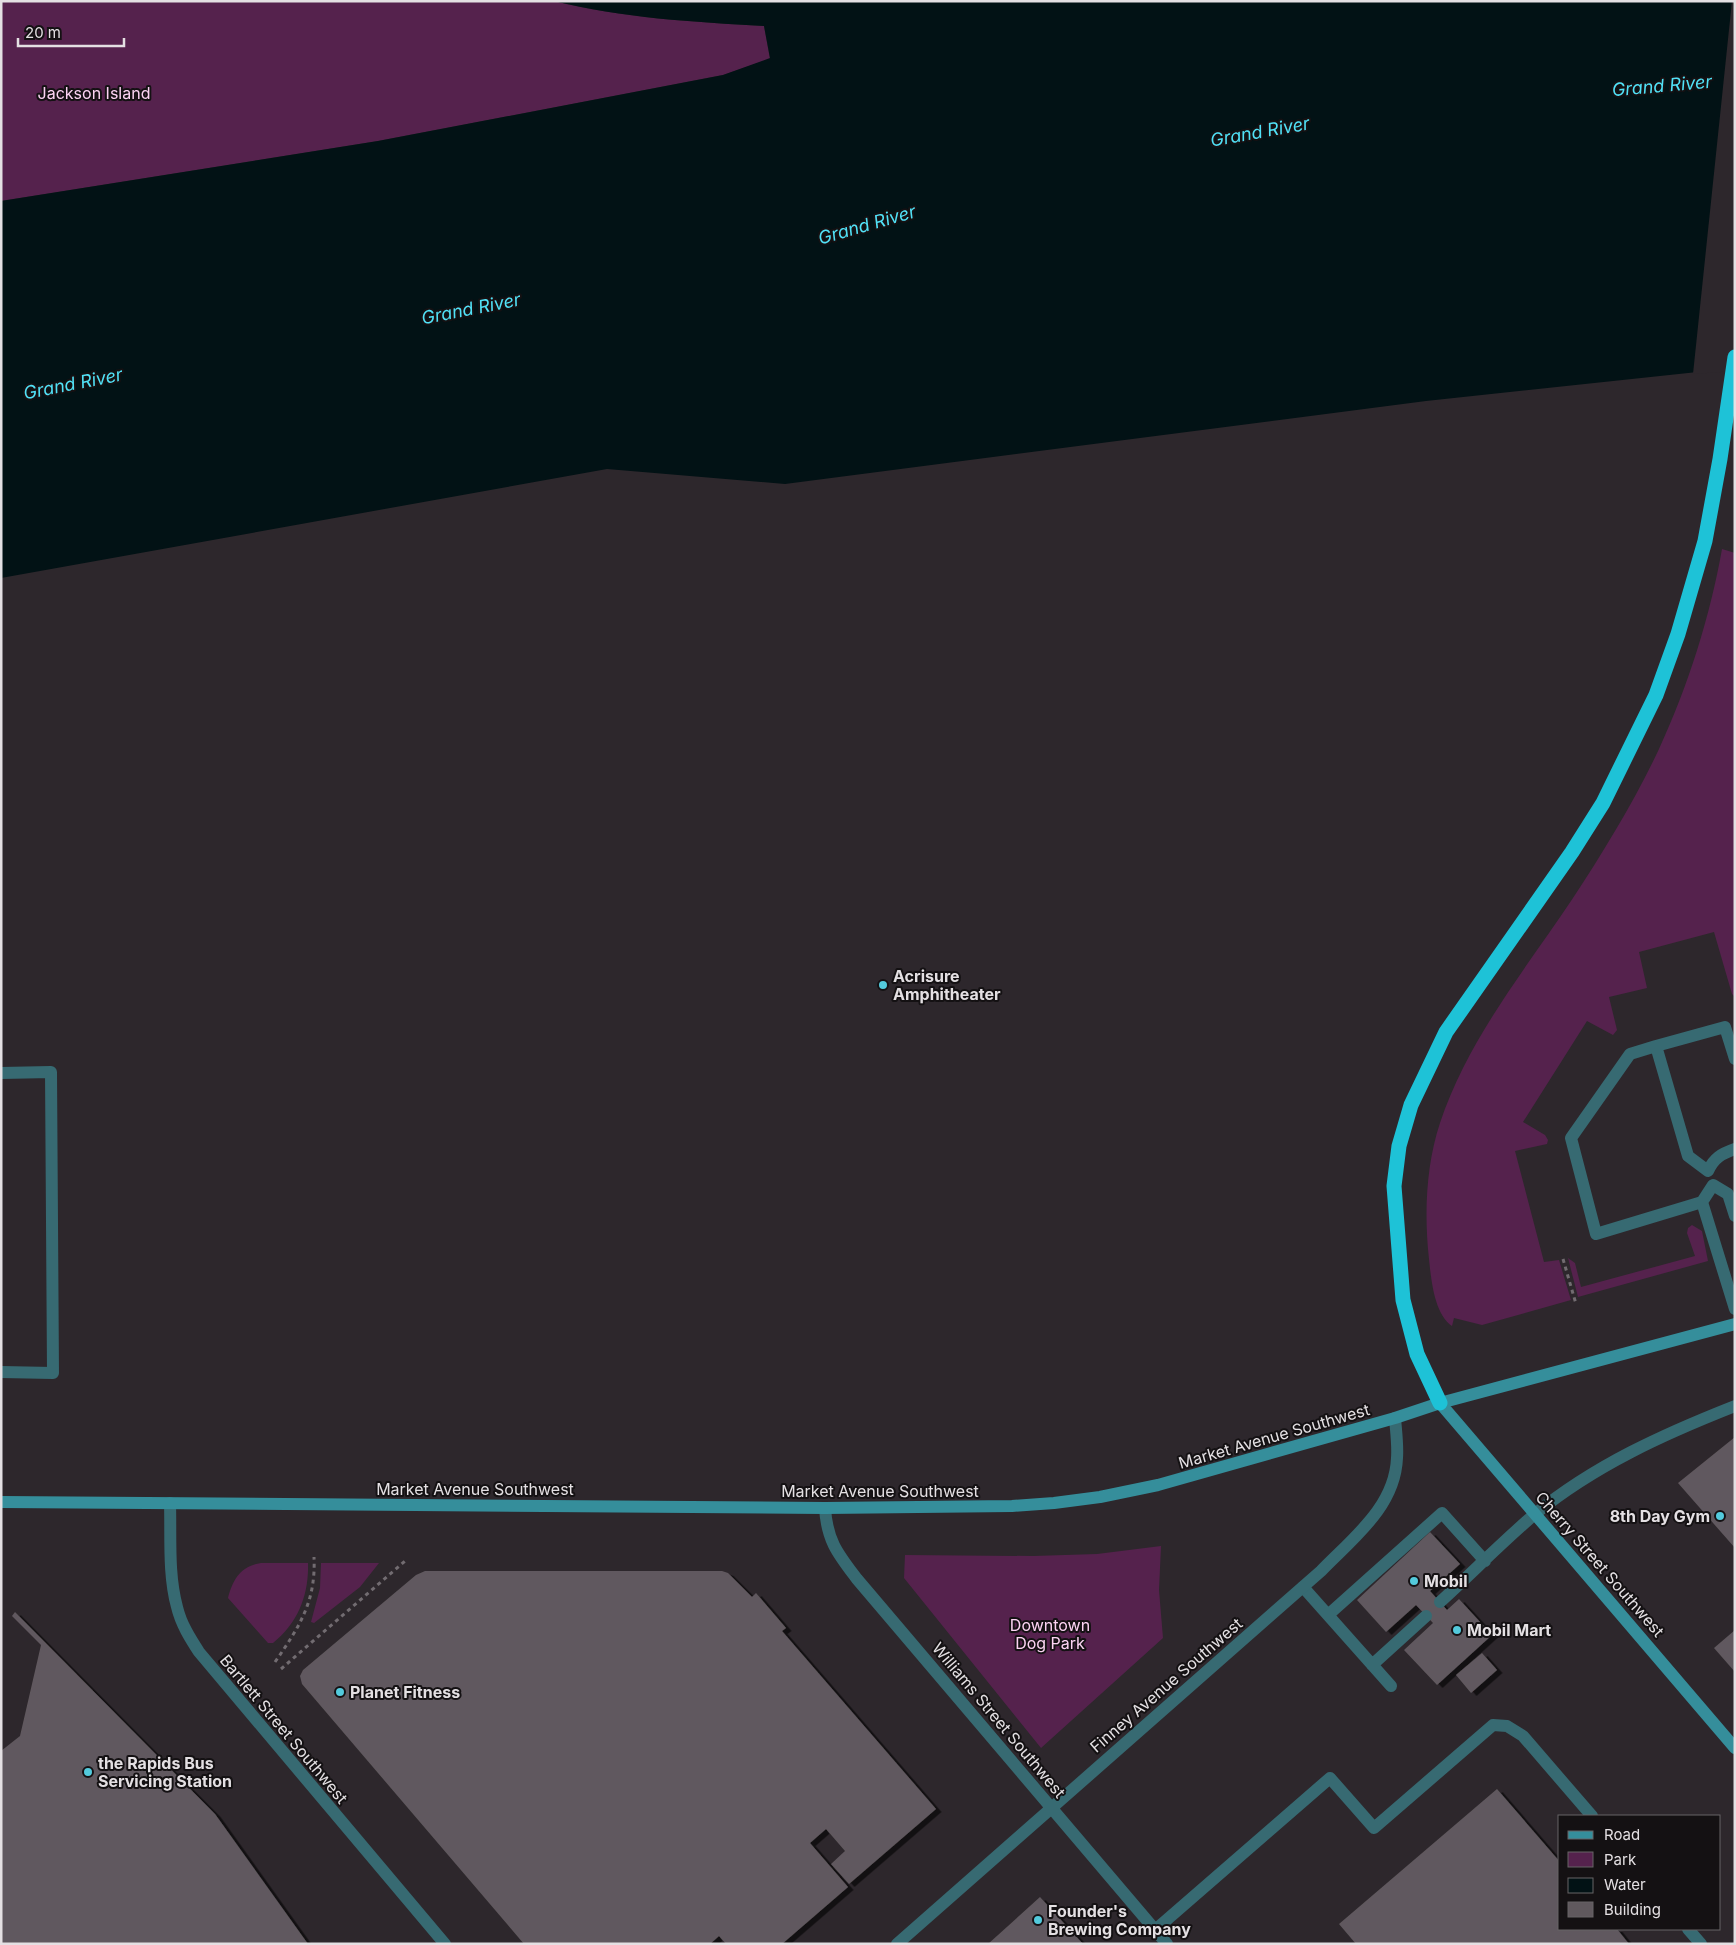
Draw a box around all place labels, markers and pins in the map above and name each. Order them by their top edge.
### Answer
place label: Acrisure Amphitheater [893,966,1001,1004]
marker: Acrisure Amphitheater [877,979,889,991]
place label: 8th Day Gym [1610,1506,1710,1526]
marker: 8th Day Gym [1714,1510,1726,1522]
place label: Mobil [1424,1571,1467,1591]
marker: Mobil [1408,1575,1420,1587]
place label: Mobil Mart [1467,1620,1551,1640]
marker: Mobil Mart [1451,1624,1463,1636]
place label: Planet Fitness [350,1682,460,1702]
marker: Planet Fitness [334,1686,346,1698]
place label: the Rapids Bus Servicing Station [98,1753,232,1791]
marker: the Rapids Bus Servicing Station [82,1766,94,1778]
place label: Founder's Brewing Company [1048,1901,1191,1939]
marker: Founder's Brewing Company [1032,1914,1044,1926]

